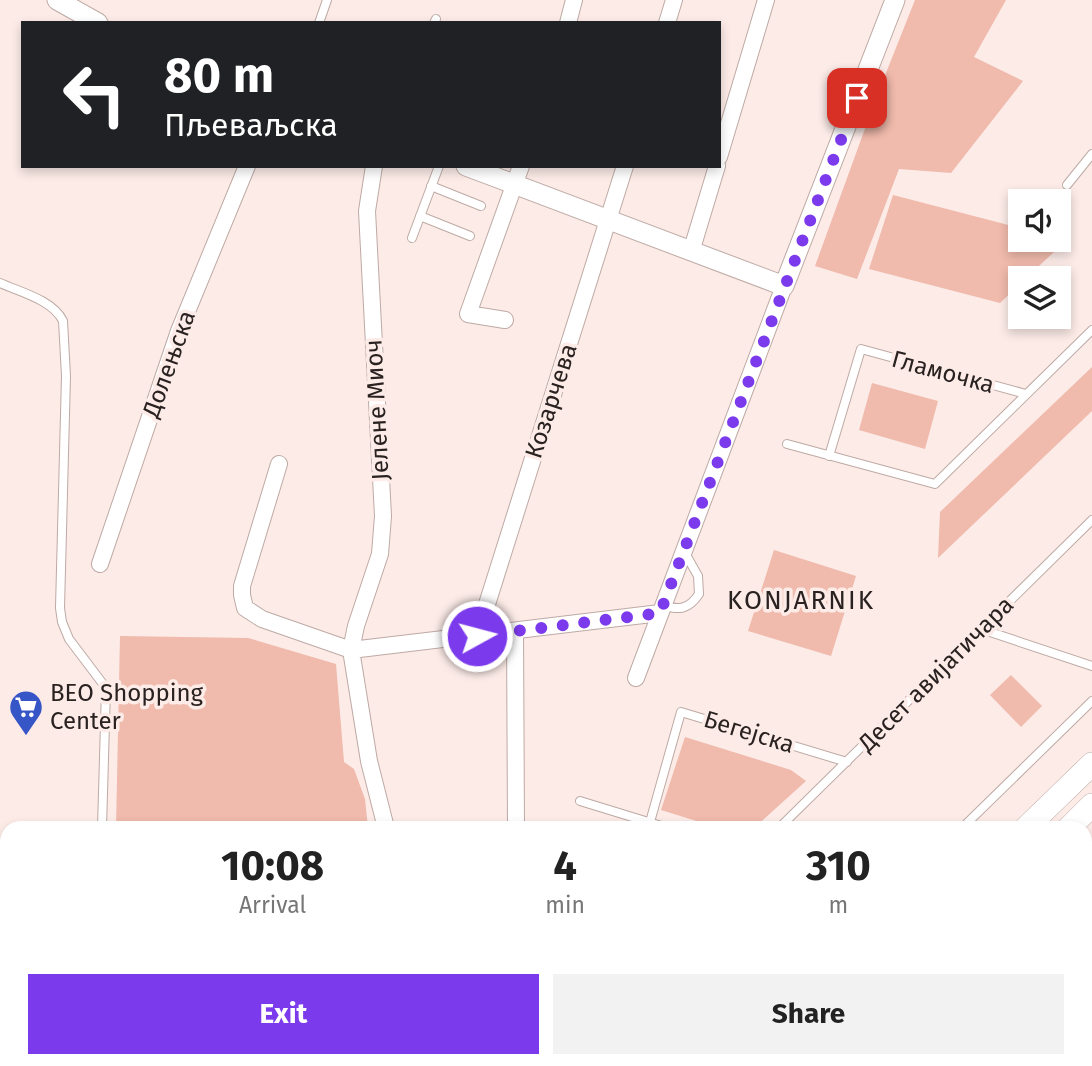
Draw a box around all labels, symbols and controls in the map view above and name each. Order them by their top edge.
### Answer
text: 80 m [164,46,274,105]
icon: left [49,49,140,140]
pin [827,68,887,128]
icon: arrive [838,79,876,117]
text: Пљеваљска [164,106,338,144]
map controls [1008,189,1071,329]
button: sound [1008,189,1071,252]
button: layers [1008,266,1071,329]
street label: Долењска [136,307,201,422]
street label: Јелене Миоч [359,339,395,481]
street label: Козарчева [519,340,583,462]
street label: Гламочка [889,345,997,399]
district label: KONJARNIK [727,585,875,616]
street label: Десет авијатичара [852,591,1019,758]
position arrow [440,599,514,673]
place label: BEO Shopping Center [50,679,204,735]
supermarket icon: BEO Shopping Center [7,688,45,737]
street label: Бегејска [700,705,798,759]
text: 10:08 [221,841,324,891]
text: 4 [553,841,577,891]
text: 310 [806,841,871,891]
text: Arrival [239,891,306,919]
text: min [545,891,585,919]
text: m [829,891,848,919]
button: Exit [28,974,539,1054]
button: Share [553,974,1064,1054]

